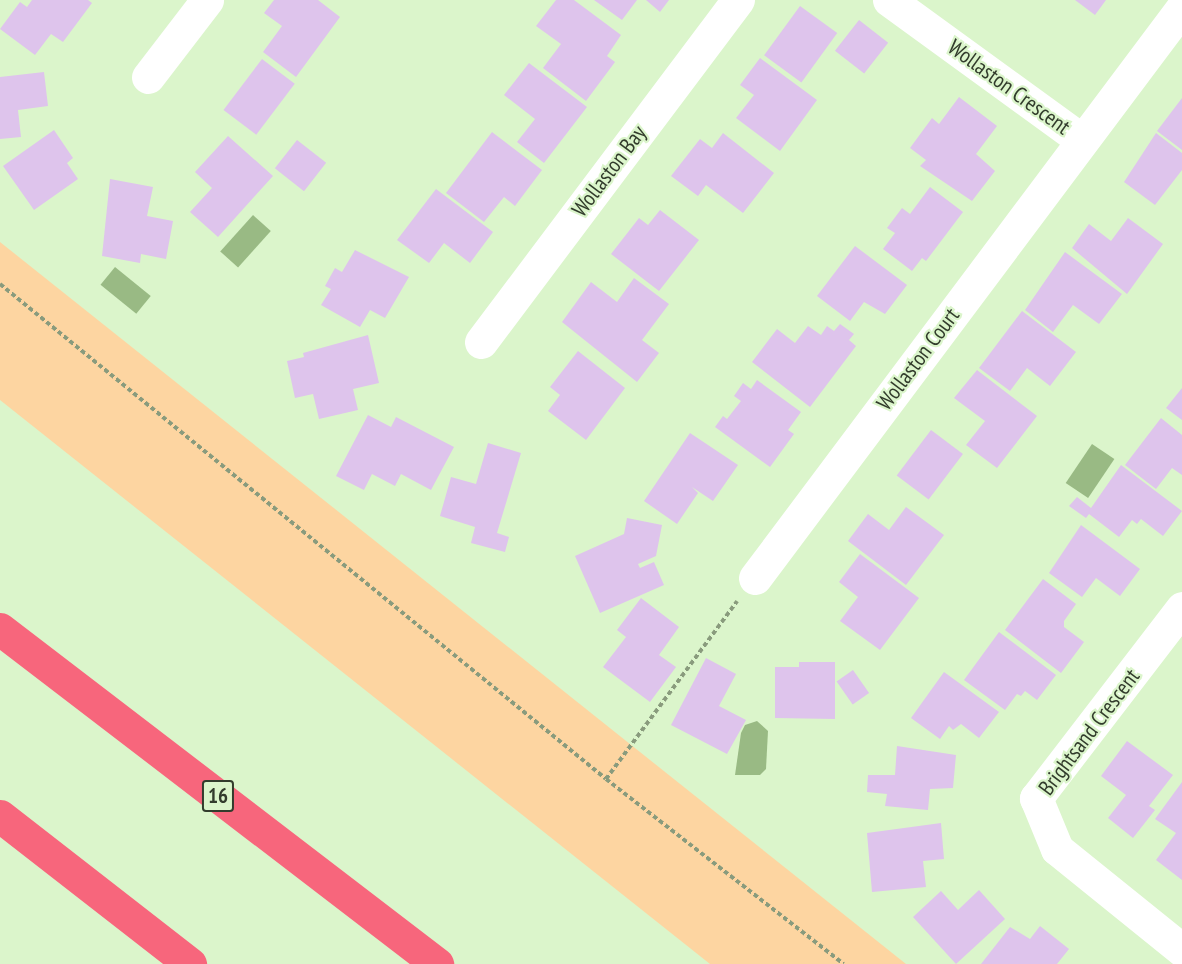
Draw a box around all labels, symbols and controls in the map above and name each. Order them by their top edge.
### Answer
street label: Wollaston Crescent [943,34,1075,140]
street label: Wollaston Bay [566,120,652,222]
street label: Wollaston Court [871,303,965,415]
street label: Brightsand Crescent [1033,664,1145,800]
road number: 16 [202,778,234,814]

